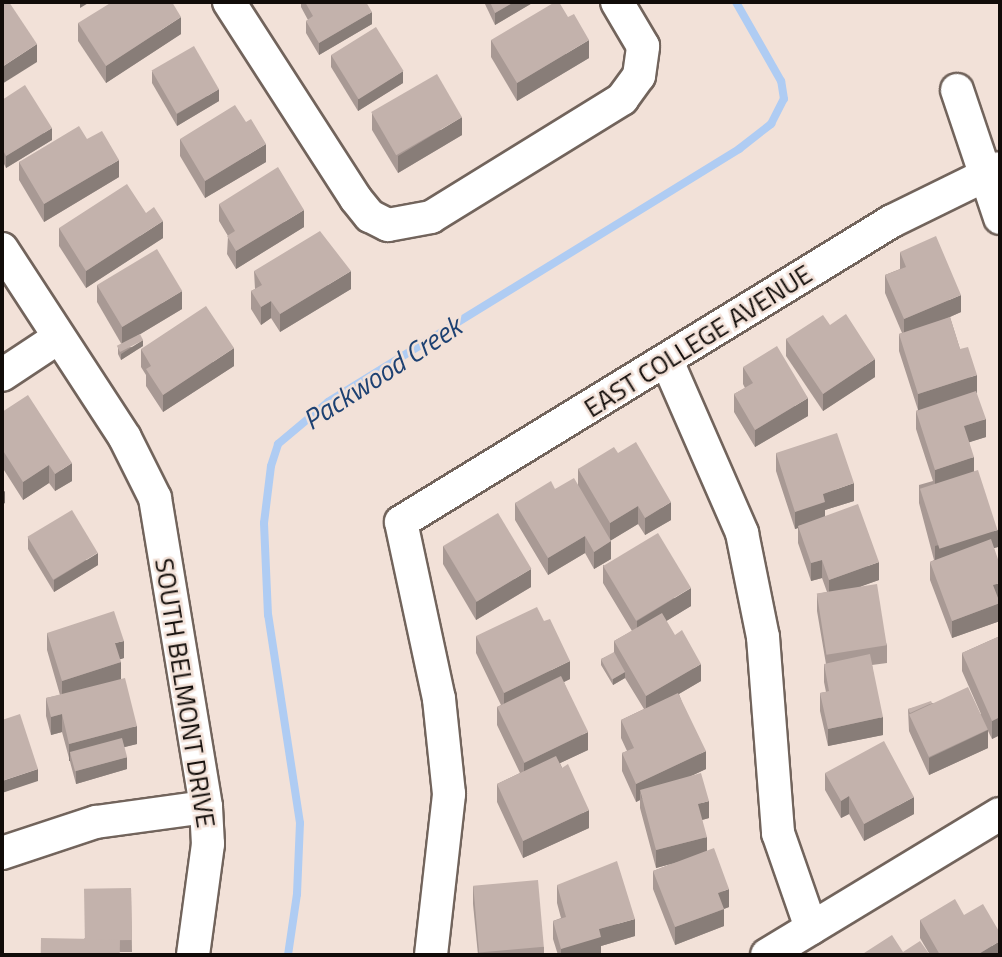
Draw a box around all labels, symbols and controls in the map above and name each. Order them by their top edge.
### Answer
street label: EAST COLLEGE AVENUE [578,258,818,424]
water label: Packwood Creek [296,309,468,437]
street label: SOUTH BELMONT DRIVE [148,556,222,830]

